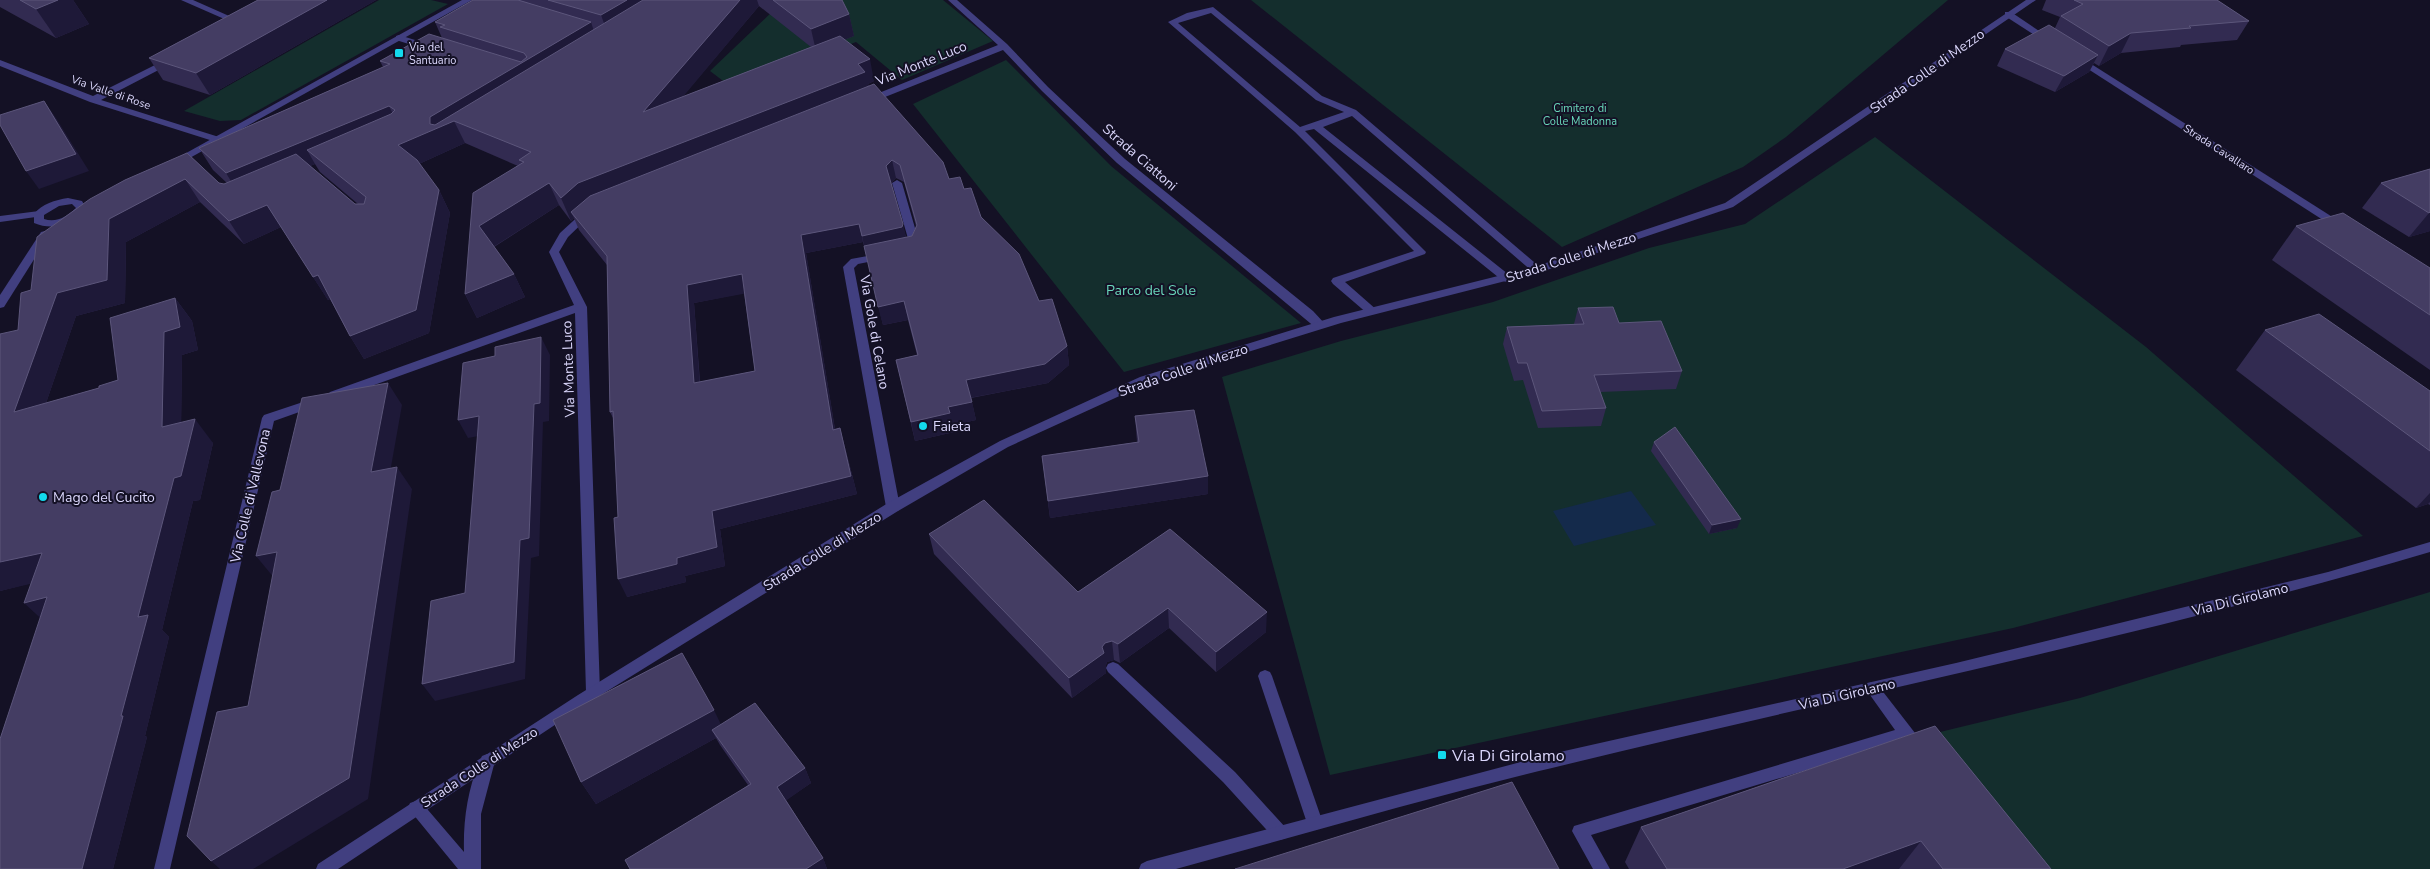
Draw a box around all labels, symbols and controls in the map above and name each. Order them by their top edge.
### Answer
street label: Strada Colle di Mezzo [1866,24,1989,118]
street label: Via Monte Luco [872,36,970,91]
place label: Via del Santuario [408,40,456,68]
marker: Via del Santuario [393,47,405,59]
street label: Via Valle di Rose [68,72,153,113]
park label: Cimitero di Colle Madonna [1543,101,1617,129]
street label: Strada Ciattoni [1098,119,1181,195]
street label: Strada Cavallaro [2180,121,2257,178]
street label: Strada Colle di Mezzo [1504,227,1639,288]
street label: Via Gole di Celano [855,272,894,391]
park label: Parco del Sole [1106,281,1196,300]
street label: Via Monte Luco [557,320,580,419]
street label: Strada Colle di Mezzo [1116,339,1251,402]
place label: Faieta [933,417,971,436]
marker: Faieta [917,420,929,432]
street label: Via Colle di Vallevona [226,427,275,566]
place label: Mago del Cucito [53,488,155,507]
marker: Mago del Cucito [37,491,49,503]
street label: Strada Colle di Mezzo [760,507,885,596]
street label: Via Di Girolamo [2189,578,2290,621]
street label: Via Di Girolamo [1796,674,1897,715]
street label: Strada Colle di Mezzo [417,722,542,812]
place label: Via Di Girolamo [1451,745,1565,767]
marker: Via Di Girolamo [1436,749,1448,761]

